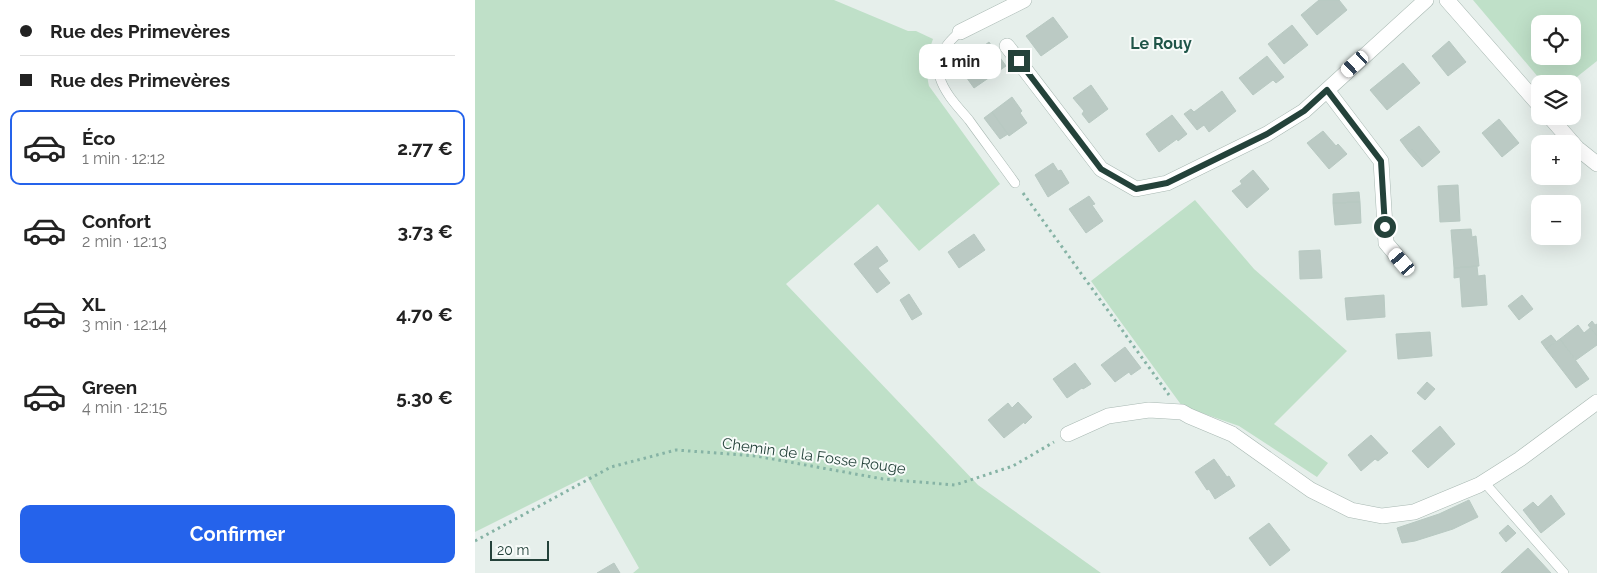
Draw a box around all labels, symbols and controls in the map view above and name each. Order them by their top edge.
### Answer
map controls [1531,15,1581,245]
button: locate [1531,15,1581,65]
text: Rue des Primevères [50,20,230,42]
district label: Le Rouy [1130,34,1192,53]
callout: 1 min [919,44,1001,78]
car [1338,48,1371,80]
route end [1008,50,1030,72]
text: 1 min [940,52,980,71]
text: Rue des Primevères [50,69,230,91]
button: layers [1531,75,1581,125]
icon: car [22,125,67,170]
text: Éco [82,127,115,149]
button: + [1531,135,1581,185]
text: 2.77 € [397,137,453,159]
text: 1 min · 12:12 [82,149,165,168]
button: − [1531,195,1581,245]
icon: car [22,208,67,253]
text: Confort [82,210,151,232]
route start [1374,216,1396,238]
text: 3.73 € [398,220,453,242]
text: 2 min · 12:13 [82,232,167,251]
car [1386,246,1417,278]
icon: car [22,291,67,336]
text: XL [82,293,105,315]
text: 4.70 € [396,303,453,325]
text: 3 min · 12:14 [82,315,167,334]
icon: car [22,374,67,419]
text: Green [82,376,137,398]
text: 5.30 € [396,386,453,408]
text: 4 min · 12:15 [82,398,167,417]
street label: Chemin de la Fosse Rouge [721,434,907,478]
button: Confirmer [20,505,455,563]
scale bar [490,538,549,561]
text: 20 m [497,542,529,558]

